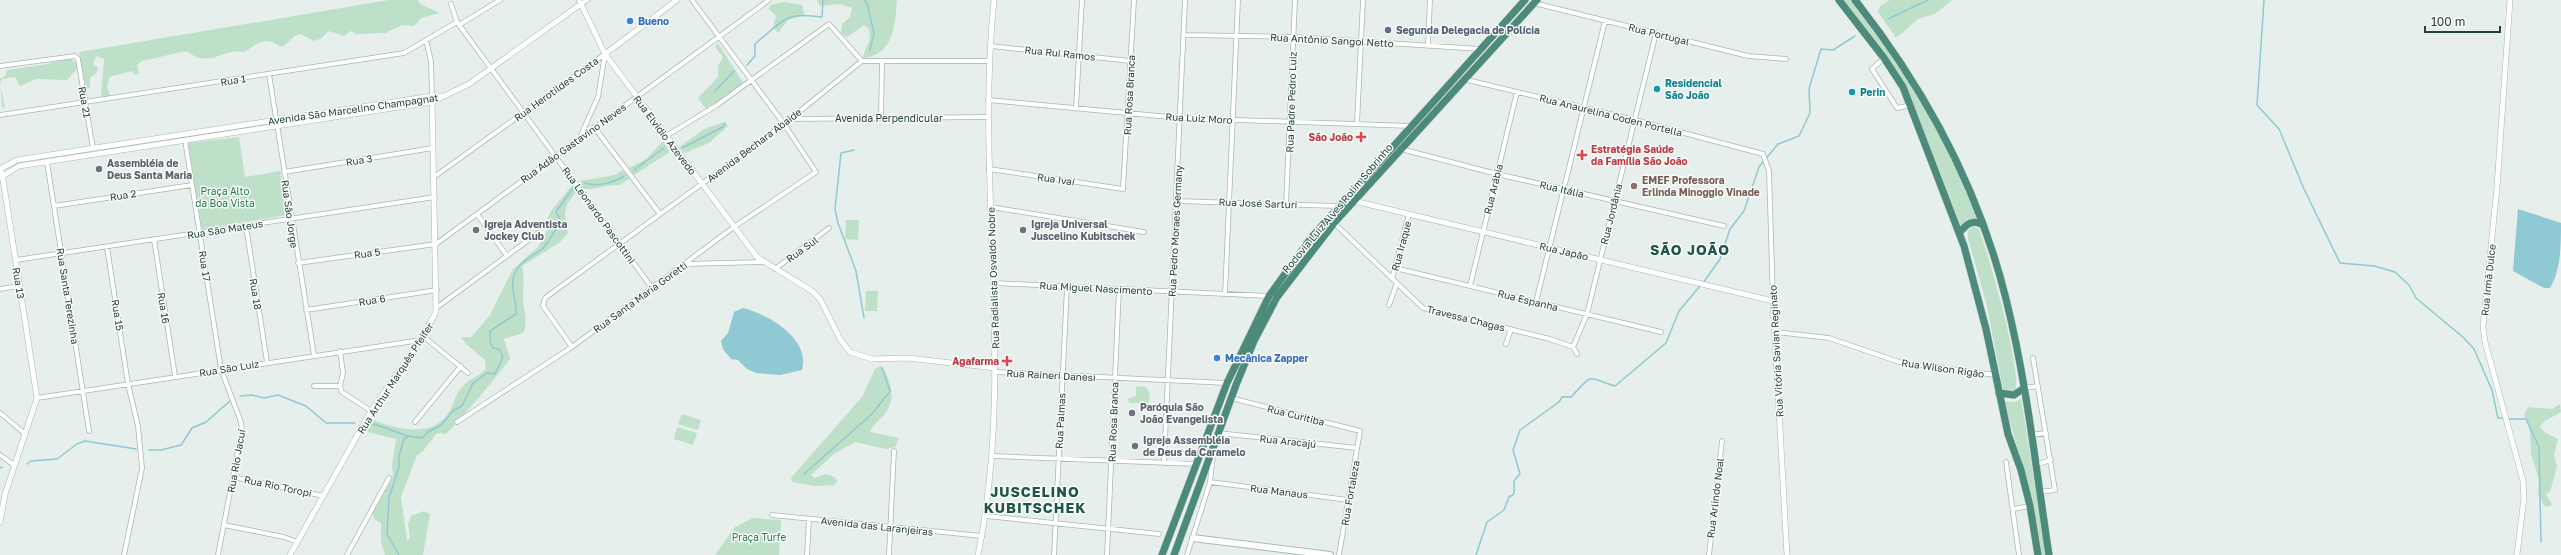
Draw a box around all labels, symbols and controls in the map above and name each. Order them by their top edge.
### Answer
scale bar [2425,8,2500,34]
text: 100 m [2431,14,2465,29]
place label: Bueno [638,15,669,27]
marker: Bueno [625,16,635,26]
street label: Rua Portugal [1627,21,1691,47]
place label: Segunda Delegacia de Polícia [1396,24,1540,36]
marker: Segunda Delegacia de Polícia [1383,25,1393,35]
street label: Rua Antônio Sangoi Netto [1270,31,1394,49]
street label: Rua Rui Ramos [1024,43,1096,63]
street label: Rua Padre Pedro Luiz [1283,51,1299,153]
street label: Rua Herotildes Costa [512,54,600,124]
street label: Rua Rosa Branca [1121,55,1137,135]
street label: Rua 1 [219,72,247,88]
place label: Residencial São João [1665,77,1722,101]
marker: Residencial São João [1652,84,1662,94]
street label: Rua 21 [76,85,94,119]
place label: Perin [1860,86,1885,98]
marker: Perin [1847,87,1857,97]
street label: Avenida São Marcelino Champagnat [267,91,439,127]
street label: Rua Anaurelina Coden Portella [1538,91,1684,139]
street label: Rua Elvidio Azevedo [631,93,699,177]
street label: Rua Adão Gastavino Neves [518,101,628,185]
street label: Avenida Bechara Abaide [704,105,804,184]
street label: Rua Luiz Moro [1165,110,1233,126]
street label: Avenida Perpendicular [835,112,943,124]
place label: São João [1309,131,1353,143]
marker: São João [1356,132,1366,142]
street label: Rodovia Luiz Alves Rolim Sobrinho [1279,141,1395,275]
place label: Estratégia Saúde da Família São João [1591,143,1688,167]
marker: Estratégia Saúde da Família São João [1576,149,1588,161]
street label: Rua 3 [345,152,373,168]
place label: Assembléia de Deus Santa Maria [107,157,192,181]
street label: Rua Arábia [1481,163,1505,215]
marker: Assembléia de Deus Santa Maria [94,164,104,174]
street label: Rua Leonardo Pascottini [560,164,638,266]
street label: Rua Pedro Moraes Germany [1166,164,1184,297]
street label: Rua Ivaí [1037,170,1077,188]
place label: EMEF Professora Erlinda Minoggio Vinade [1642,174,1760,198]
street label: Rua Itália [1539,178,1585,200]
street label: Rua São Jorge [279,179,301,249]
marker: EMEF Professora Erlinda Minoggio Vinade [1629,181,1639,191]
street label: Rua Jordânia [1598,182,1624,246]
park label: Praça Alto da Boa Vista [195,185,255,209]
street label: Rua 2 [109,187,137,203]
street label: Rua José Sarturi [1218,196,1298,210]
street label: Rua Radialista Osvaldo Nobre [985,207,1001,349]
street label: Rua São Mateus [186,217,264,241]
place label: Igreja Adventista Jockey Club [484,218,567,242]
place label: Igreja Universal Juscelino Kubitschek [1031,218,1136,242]
street label: Rua Iraque [1389,219,1413,272]
marker: Igreja Adventista Jockey Club [471,225,481,235]
marker: Igreja Universal Juscelino Kubitschek [1018,225,1028,235]
street label: Rua Sul [784,233,820,265]
street label: Rua Japão [1538,240,1590,262]
district label: SÃO JOÃO [1650,241,1730,258]
street label: Rua Irmã Dulce [2478,243,2498,317]
street label: Rua 5 [353,245,381,261]
street label: Rua Santa Terezinha [54,247,82,345]
street label: Rua 17 [197,250,213,282]
street label: Rua Santa Maria Goretti [591,259,689,335]
street label: Rua 13 [11,267,27,300]
street label: Rua 18 [248,277,264,311]
street label: Rua Miguel Nascimento [1039,279,1153,297]
street label: Rua Vitória Savian Reginato [1767,285,1785,417]
street label: Rua Espanha [1496,287,1560,313]
street label: Rua 16 [156,291,172,325]
street label: Rua 6 [358,292,386,308]
street label: Rua 15 [110,299,126,332]
street label: Travessa Chagas [1426,302,1506,334]
street label: Rua Arthur Marquês Pfeifer [355,320,435,436]
place label: Mecânica Zapper [1225,352,1308,364]
marker: Mecânica Zapper [1212,353,1222,363]
place label: Agafarma [952,355,999,367]
marker: Agafarma [1002,356,1012,366]
street label: Rua Wilson Rigão [1901,356,1985,380]
street label: Rua São Luiz [198,357,260,379]
street label: Rua Raineri Danesi [1006,367,1096,383]
street label: Rua Rosa Branca [1106,382,1120,462]
street label: Rua Palmas [1053,393,1067,449]
place label: Paróquia São João Evangelista [1140,401,1223,425]
street label: Rua Curitiba [1266,402,1326,428]
marker: Paróquia São João Evangelista [1127,408,1137,418]
street label: Rua Rio Jacuí [225,427,248,494]
street label: Rua Aracajú [1259,432,1317,450]
place label: Igreja Assembléia de Deus da Caramelo [1143,434,1246,458]
marker: Igreja Assembléia de Deus da Caramelo [1130,441,1140,451]
street label: Rua Arlindo Noal [1704,457,1726,539]
street label: Rua Fortaleza [1338,459,1362,527]
street label: Rua Rio Toropi [243,473,313,499]
street label: Rua Manaus [1249,481,1309,501]
district label: JUSCELINO KUBITSCHEK [984,483,1086,516]
street label: Avenida das Laranjeiras [820,514,934,538]
park label: Praça Turfe [732,531,786,543]

